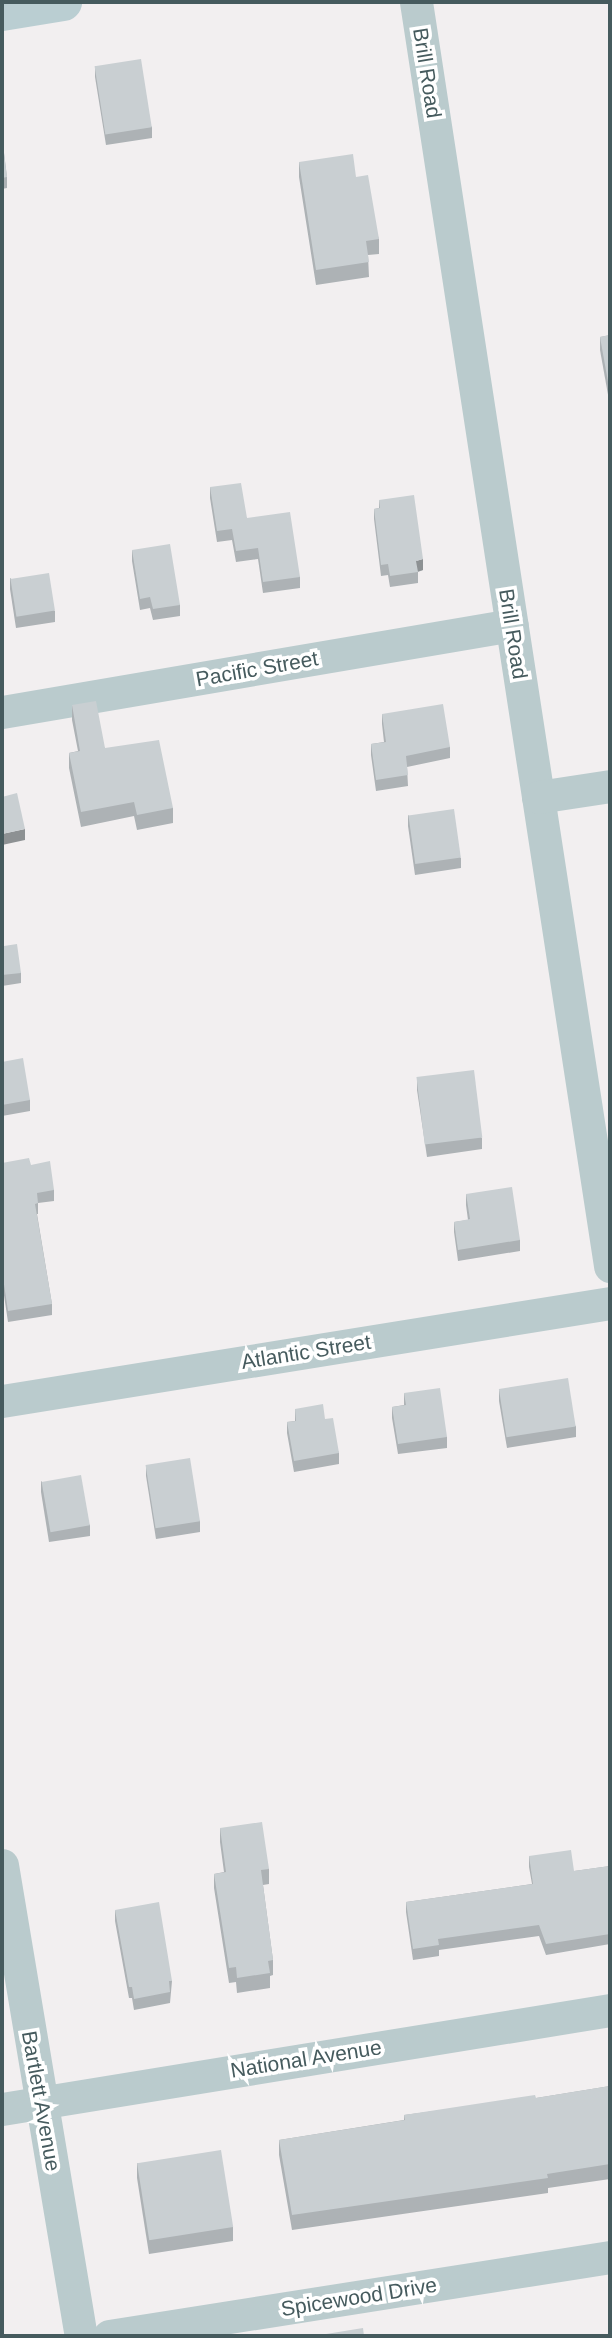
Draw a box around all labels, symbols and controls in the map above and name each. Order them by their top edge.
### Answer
street label: Brill Road [407,26,447,120]
street label: Brill Road [493,587,533,681]
street label: Pacific Street [194,646,320,692]
street label: Atlantic Street [239,1329,373,1375]
street label: Bartlett Avenue [16,2028,66,2174]
street label: National Avenue [228,2035,384,2083]
street label: Spicewood Drive [279,2272,439,2322]

